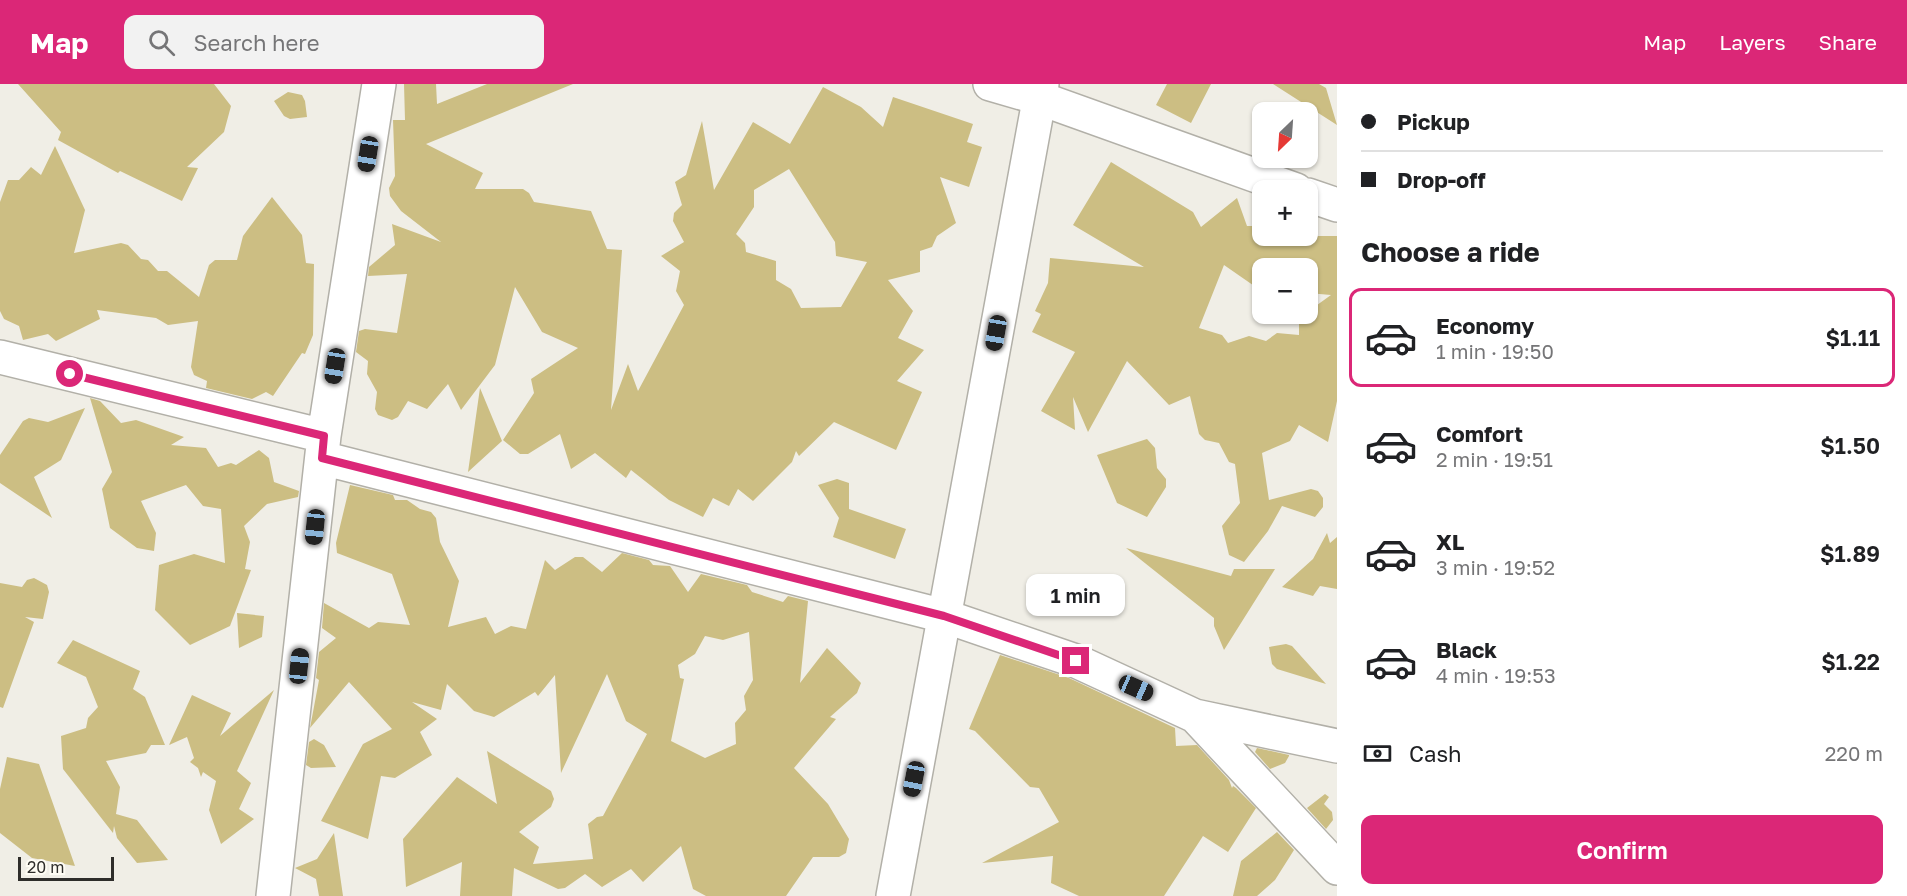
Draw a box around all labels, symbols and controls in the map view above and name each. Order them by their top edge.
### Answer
search box [124,15,544,69]
text: Map [30,26,88,59]
icon: search [145,26,178,59]
text: Search here [193,29,319,56]
text: Map [1643,29,1686,55]
text: Layers [1719,29,1786,55]
text: Share [1819,29,1877,55]
north arrow [1252,102,1318,168]
map controls [1252,102,1318,324]
text: Pickup [1397,108,1470,135]
car [356,135,380,173]
text: Drop-off [1397,166,1486,193]
button: + [1252,180,1318,246]
text: Choose a ride [1361,236,1540,268]
button: − [1252,258,1318,324]
icon: car [1364,311,1418,365]
text: Economy [1436,312,1534,339]
car [984,314,1008,352]
text: $1.11 [1825,324,1880,351]
text: 1 min · 19:50 [1436,339,1554,363]
car [323,347,347,385]
route start [56,360,83,387]
icon: car [1364,419,1418,473]
text: Comfort [1436,420,1523,447]
text: $1.50 [1820,432,1880,459]
text: 2 min · 19:51 [1436,447,1553,471]
car [304,508,326,546]
icon: car [1364,527,1418,581]
text: XL [1436,528,1464,555]
text: $1.89 [1820,540,1880,567]
text: 3 min · 19:52 [1436,555,1555,579]
callout: 1 min [1026,574,1126,616]
text: 1 min [1050,583,1101,607]
icon: car [1364,635,1418,689]
text: Black [1436,636,1497,663]
car [288,647,310,685]
route end [1062,647,1089,674]
text: $1.22 [1821,648,1880,675]
text: 4 min · 19:53 [1436,663,1556,687]
car [1116,672,1156,704]
icon: cash [1361,737,1394,770]
text: Cash [1409,740,1462,767]
text: 220 m [1825,741,1883,765]
car [902,760,926,798]
button: Confirm [1361,815,1883,884]
scale bar [18,854,114,882]
text: 20 m [27,857,64,877]

